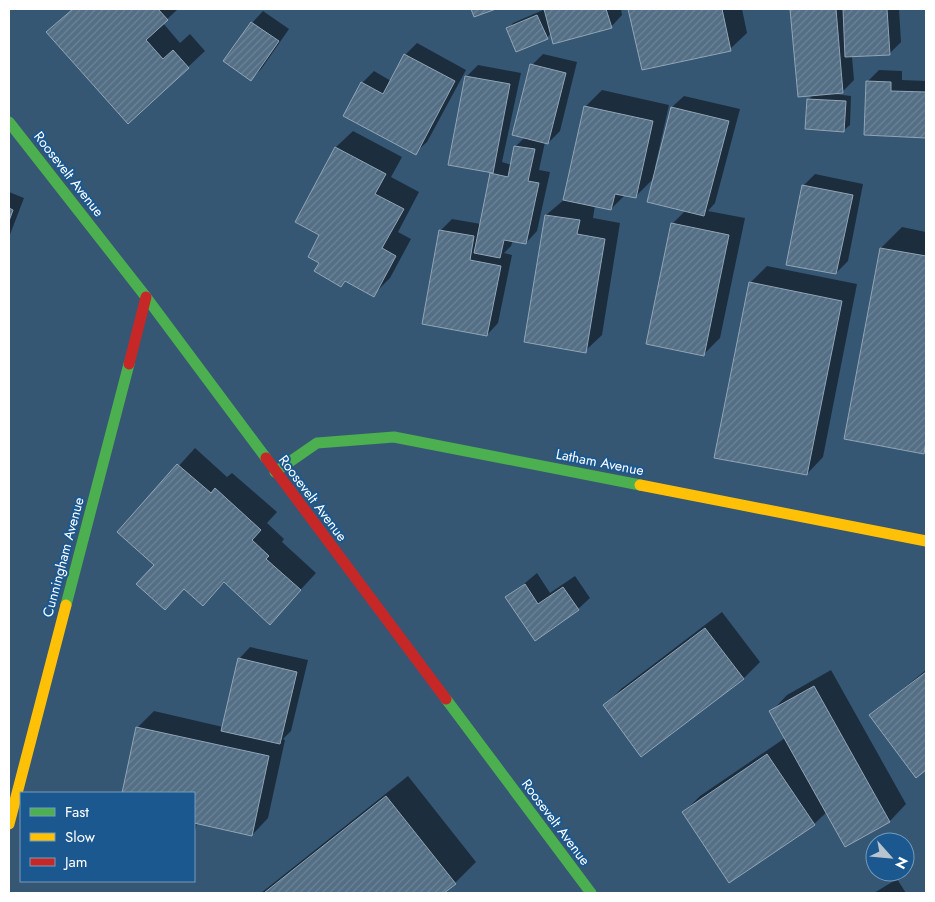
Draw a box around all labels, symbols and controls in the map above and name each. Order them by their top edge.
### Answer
street label: Roosevelt Avenue [29,127,109,221]
street label: Latham Avenue [554,444,646,480]
street label: Roosevelt Avenue [274,451,352,545]
street label: Cunningham Avenue [37,495,89,619]
street label: Roosevelt Avenue [517,775,595,869]
legend [20,792,195,882]
text: Fast [65,801,89,823]
text: Slow [65,826,96,848]
north arrow [865,832,915,882]
text: Jam [63,851,88,873]
text: N [890,853,913,872]

